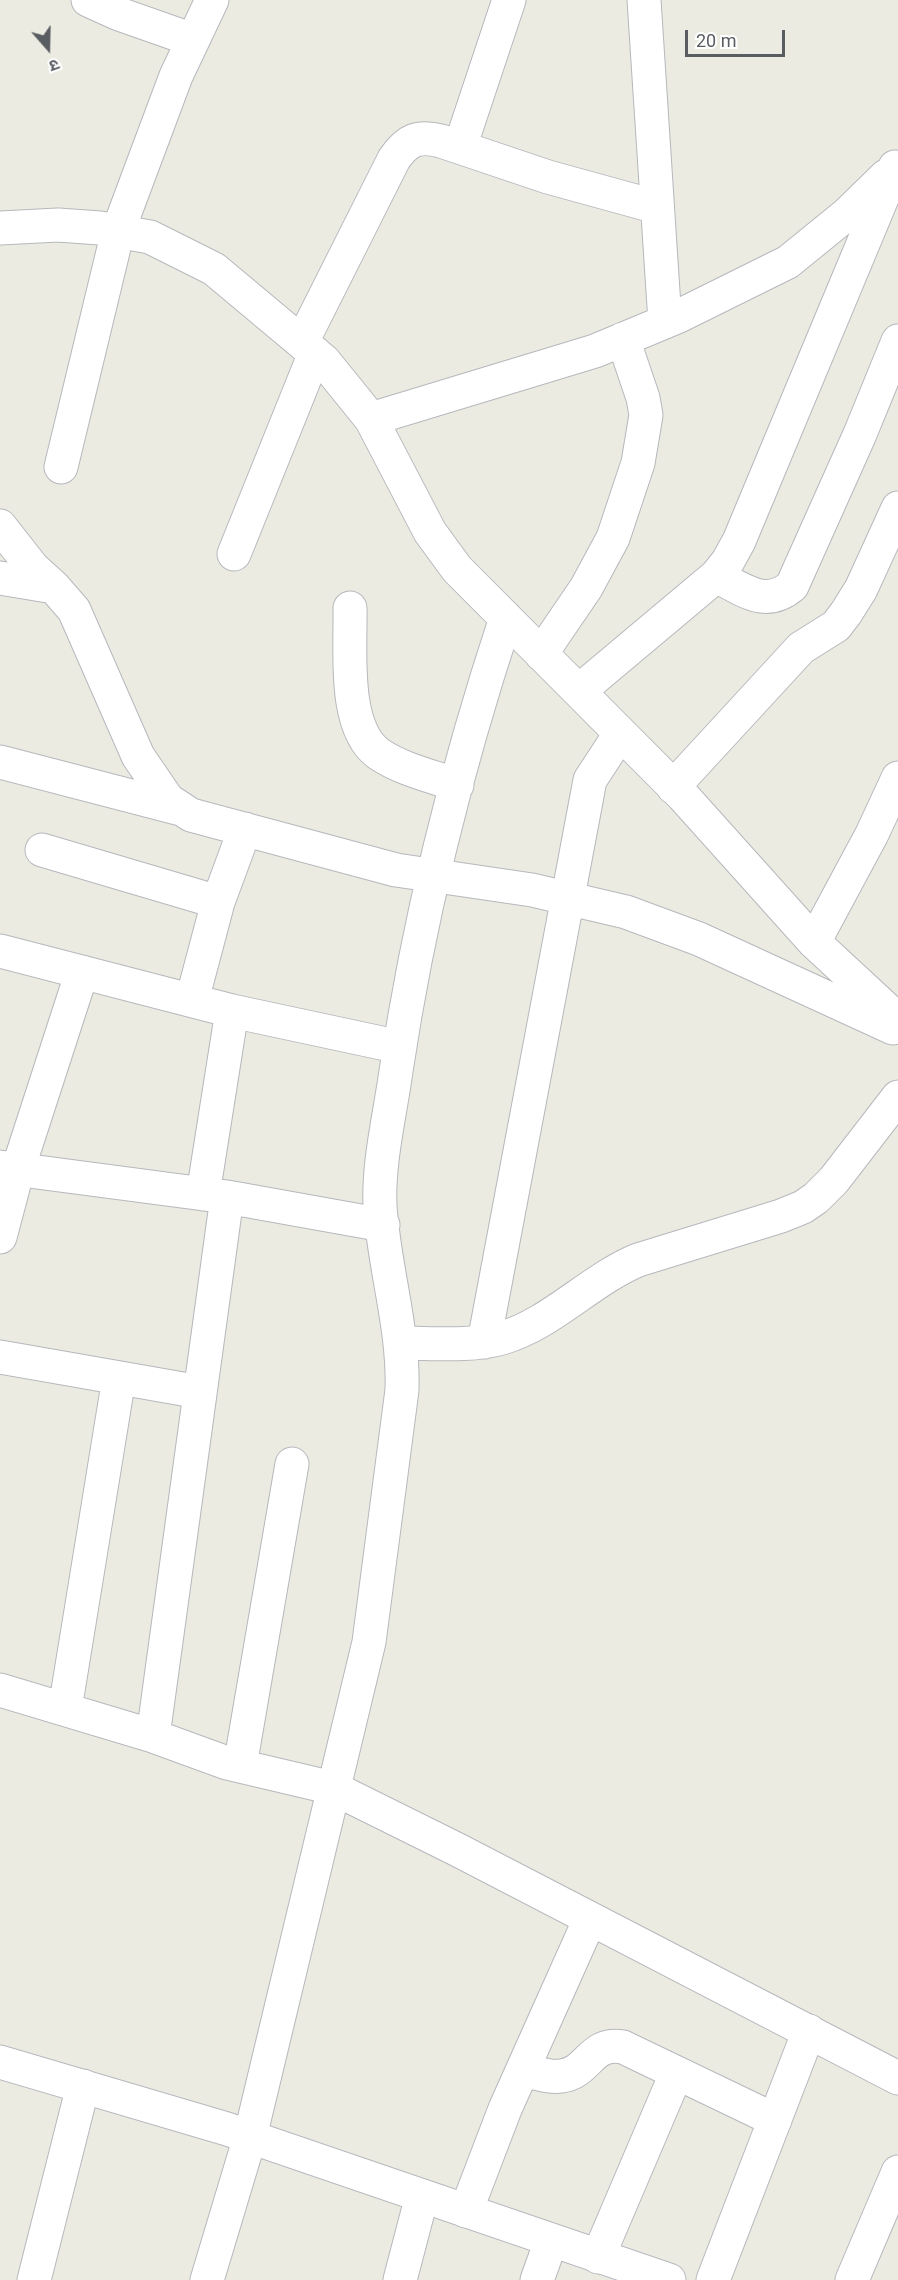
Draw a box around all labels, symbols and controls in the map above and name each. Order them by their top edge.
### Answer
north arrow [18,18,78,78]
scale bar [688,18,788,56]
text: 20 m [696,30,736,51]
text: उ [47,55,62,76]

